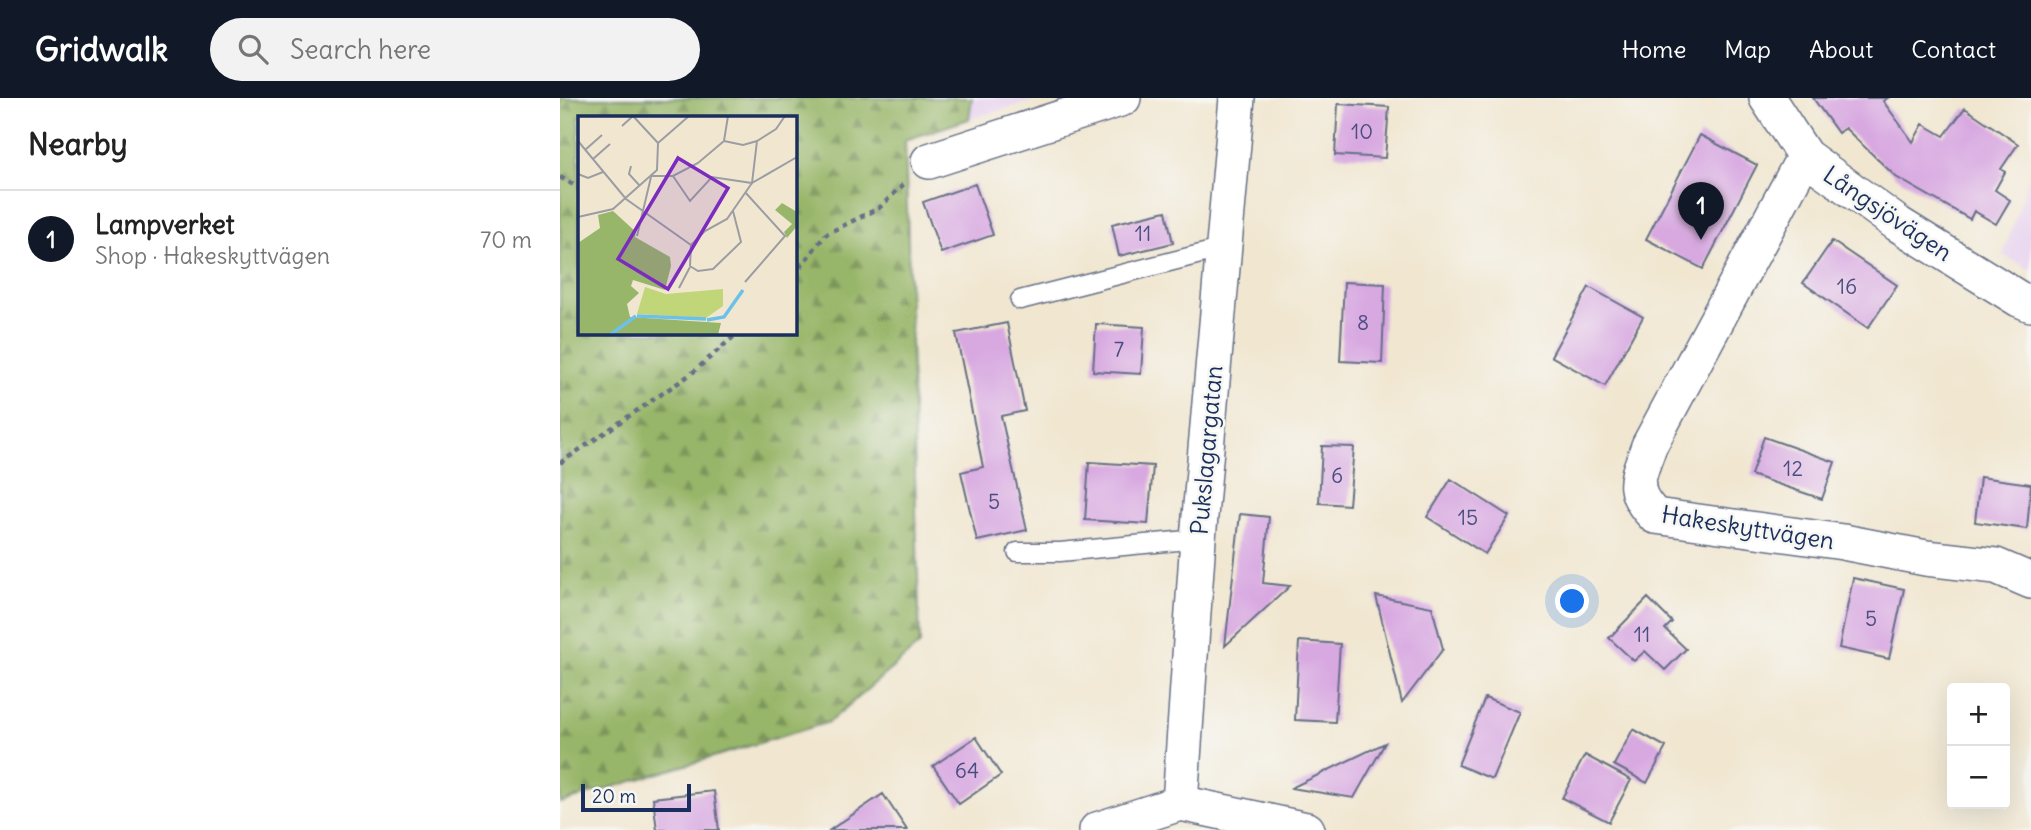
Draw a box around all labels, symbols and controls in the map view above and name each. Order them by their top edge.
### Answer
search box [210,18,700,81]
text: Gridwalk [35,28,168,70]
icon: search [234,30,272,68]
text: Search here [290,33,431,66]
text: Home [1622,34,1686,64]
text: Map [1724,34,1771,64]
text: About [1809,34,1873,64]
text: Contact [1911,34,1996,64]
inset map [578,116,796,334]
house number: 10 [1351,118,1373,145]
text: Nearby [28,125,128,163]
street label: Långsjövägen [1818,159,1958,267]
pin: 1 [1678,182,1724,240]
text: Lampverket [95,208,235,241]
house number: 11 [1135,220,1151,247]
text: 1 [46,225,56,254]
text: 70 m [480,225,532,254]
text: Shop · Hakeskyttvägen [95,241,330,270]
house number: 16 [1837,273,1857,300]
house number: 8 [1357,309,1369,336]
house number: 7 [1114,336,1124,363]
street label: Pukslagargatan [1184,364,1228,536]
house number: 12 [1783,455,1803,482]
house number: 6 [1331,462,1343,489]
house number: 5 [988,488,1000,515]
street label: Hakeskyttvägen [1660,499,1836,555]
house number: 15 [1458,504,1478,531]
your location [1555,584,1589,618]
house number: 5 [1865,605,1877,632]
house number: 11 [1634,621,1650,648]
map controls [1947,683,2010,809]
button: + [1947,683,2010,746]
button: − [1947,746,2010,809]
house number: 64 [955,757,979,784]
scale bar [581,781,691,813]
text: 20 m [592,784,636,808]

